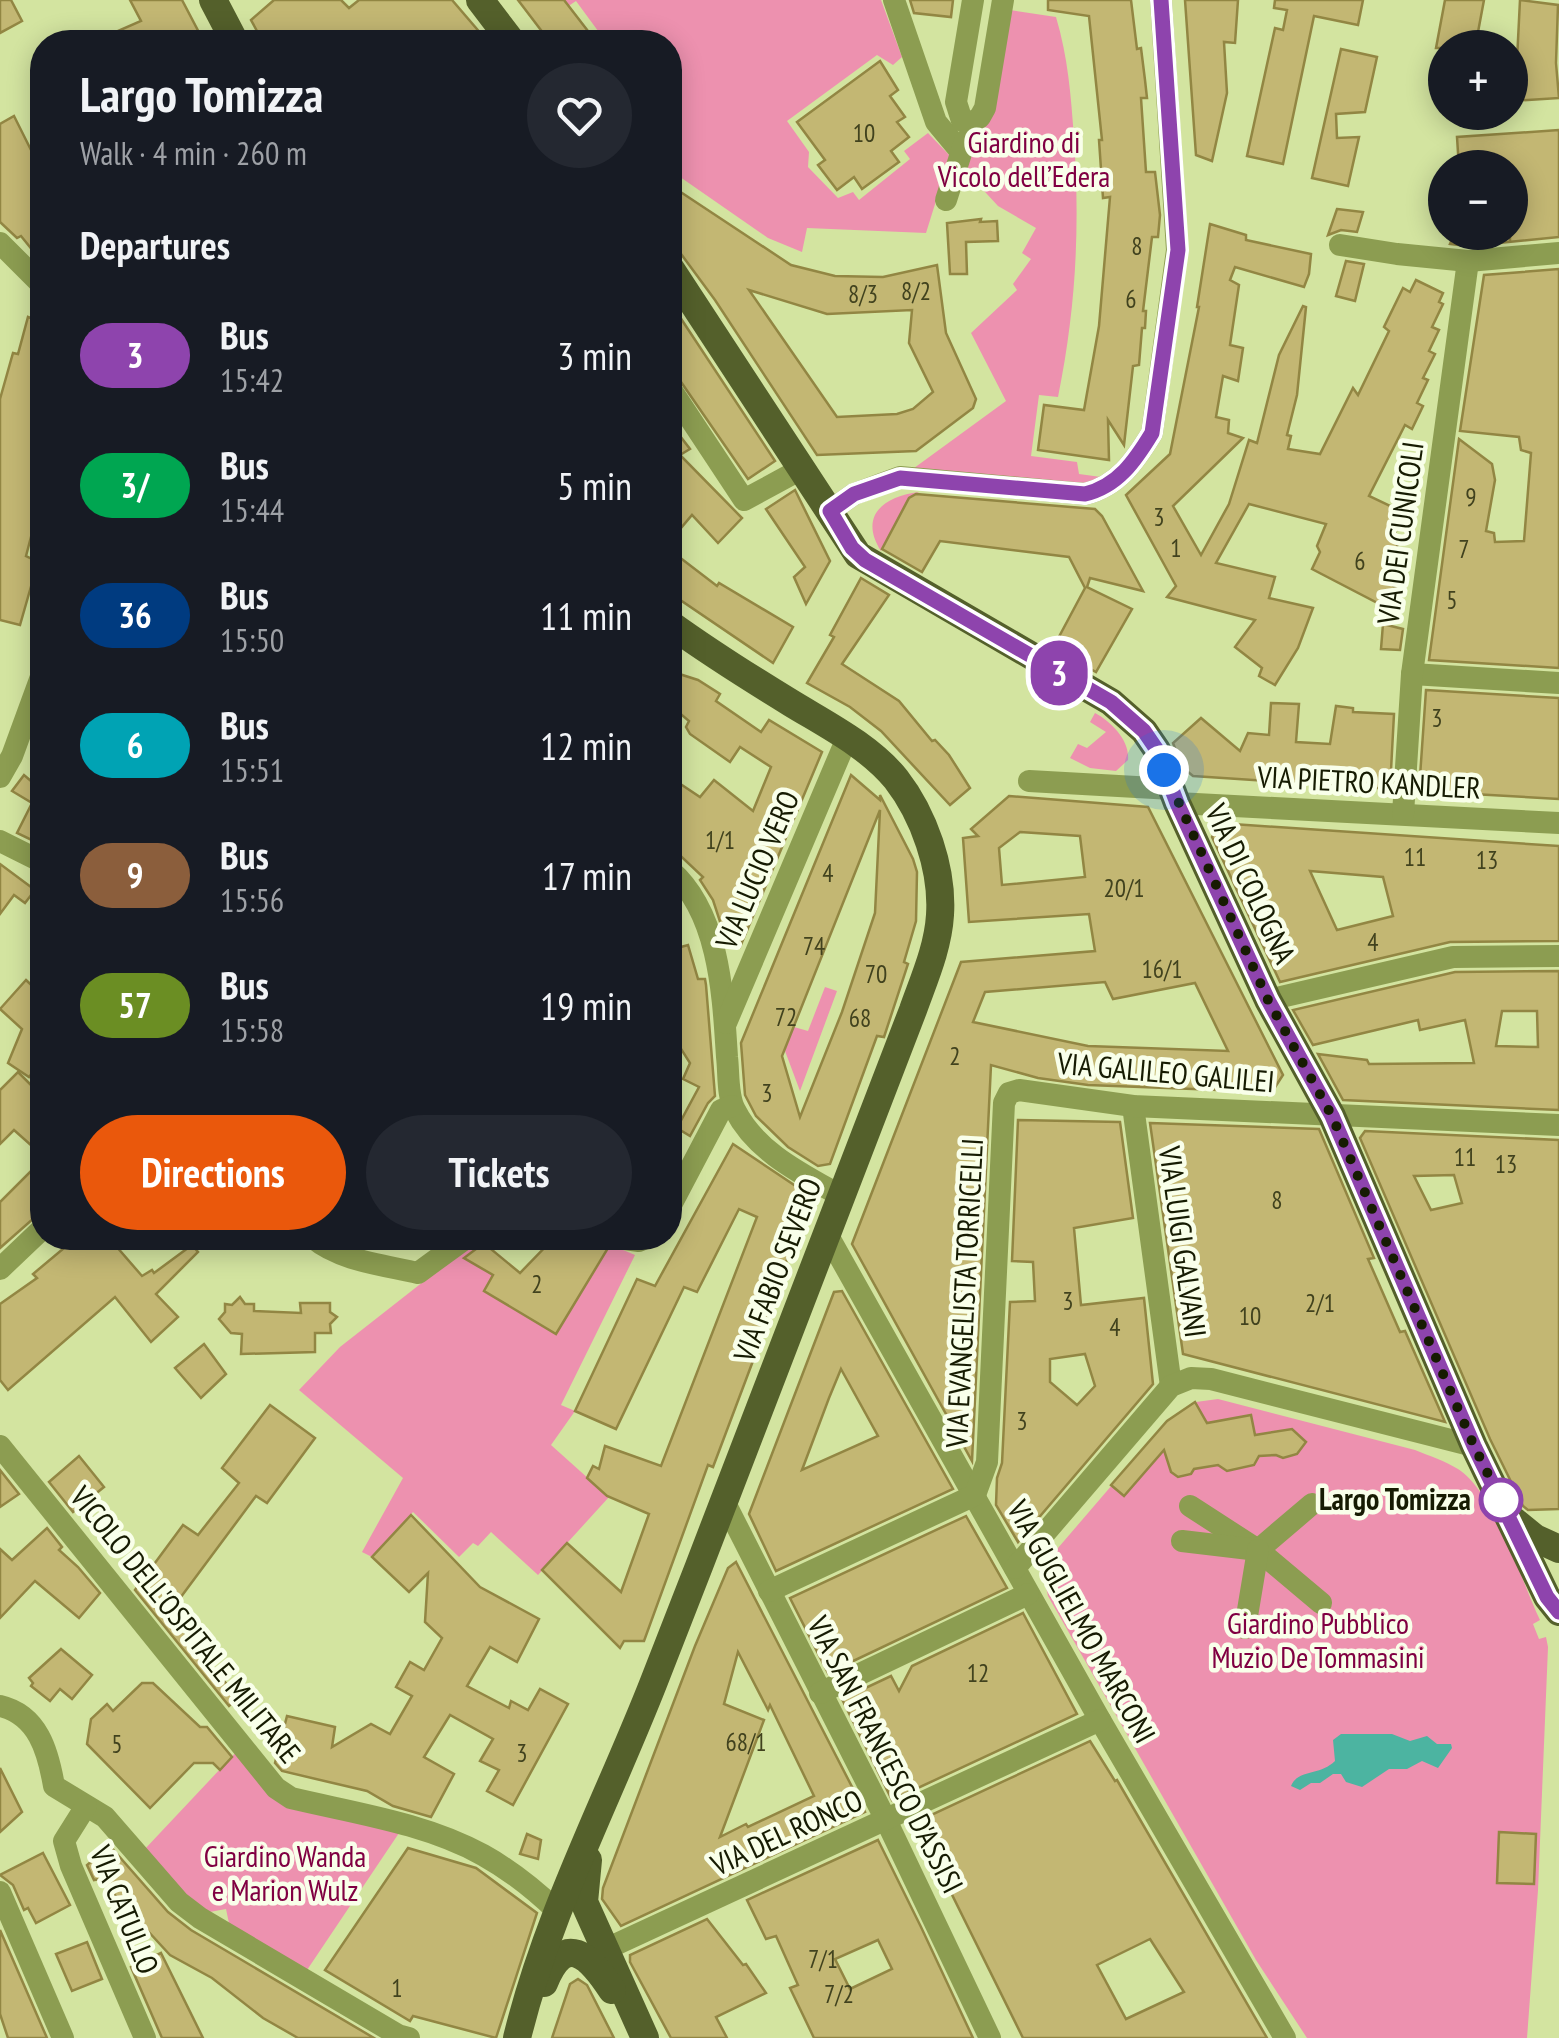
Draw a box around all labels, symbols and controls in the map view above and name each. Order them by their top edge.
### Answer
map controls [1428,30,1528,250]
button: + [1428,30,1528,130]
text: Largo Tomizza [80,63,323,125]
button: heart [527,63,632,168]
house number: 10 [853,117,875,149]
park label: Giardino di Vicolo dell’Edera [937,122,1110,195]
text: Walk · 4 min · 260 m [80,132,307,174]
button: − [1428,150,1528,250]
text: Departures [80,220,230,269]
house number: 8 [1131,230,1143,262]
house number: 8/2 [901,275,931,307]
house number: 8/3 [848,278,878,310]
house number: 6 [1125,283,1137,315]
text: Bus [220,310,269,359]
text: 3 min [557,331,632,380]
text: 3 [127,332,143,378]
text: 15:42 [220,359,284,401]
street label: VIA DEI CUNICOLI [1367,439,1432,628]
text: Bus [220,440,269,489]
text: 5 min [557,461,632,510]
text: 3/ [121,462,149,508]
house number: 9 [1465,481,1477,513]
text: 15:44 [220,489,284,531]
house number: 3 [1153,501,1165,533]
house number: 1 [1170,532,1182,564]
house number: 7 [1458,533,1470,565]
house number: 6 [1354,545,1366,577]
text: Bus [220,570,269,619]
house number: 5 [1446,584,1458,616]
text: 11 min [540,591,632,640]
text: 36 [118,592,152,638]
text: 15:50 [220,619,284,661]
line badge: 3 [1026,640,1092,706]
text: 3 [1051,650,1067,696]
text: Bus [220,700,269,749]
house number: 3 [1431,702,1443,734]
text: 12 min [540,721,632,770]
text: 6 [127,722,143,768]
your location [1139,745,1189,795]
text: 15:51 [220,749,284,791]
street label: VIA PIETRO KANDLER [1255,756,1482,807]
street label: VIA LUCIO VERO [705,784,807,955]
street label: VIA DI COLOGNA [1197,797,1306,970]
house number: 1/1 [705,824,735,856]
text: Bus [220,830,269,879]
house number: 11 [1404,841,1426,873]
house number: 13 [1476,844,1498,876]
text: 17 min [542,851,632,900]
text: 9 [127,852,143,898]
house number: 4 [822,857,834,889]
house number: 20/1 [1103,872,1145,904]
text: 15:56 [220,879,284,921]
house number: 4 [1367,926,1379,958]
house number: 74 [803,930,825,962]
house number: 16/1 [1141,953,1183,985]
house number: 70 [865,958,887,990]
text: Bus [220,960,269,1009]
text: 19 min [540,981,632,1030]
text: 57 [118,982,152,1028]
house number: 72 [775,1001,797,1033]
house number: 68 [849,1002,871,1034]
text: 15:58 [220,1009,284,1051]
house number: 2 [949,1040,961,1072]
street label: VIA GALILEO GALILEI [1055,1043,1276,1100]
house number: 3 [761,1077,773,1109]
button: Directions [80,1115,346,1230]
button: Tickets [366,1115,632,1230]
street label: VIA EVANGELISTA TORRICELLI [936,1137,991,1450]
house number: 11 [1454,1141,1476,1173]
street label: VIA LUIGI GALVANI [1151,1143,1216,1340]
house number: 13 [1495,1148,1517,1180]
street label: VIA FABIO SEVERO [723,1172,829,1368]
house number: 8 [1271,1184,1283,1216]
house number: 2 [531,1268,543,1300]
house number: 3 [1062,1285,1074,1317]
house number: 2/1 [1305,1287,1335,1319]
house number: 10 [1239,1300,1261,1332]
house number: 4 [1109,1311,1121,1343]
house number: 3 [1016,1405,1028,1437]
street label: VICOLO DELL'OSPITALE MILITARE [62,1477,310,1770]
place label: Largo Tomizza [1319,1479,1471,1518]
marker: Largo Tomizza [1480,1479,1522,1521]
street label: VIA GUGLIELMO MARCONI [999,1492,1165,1750]
park label: Giardino Pubblico Muzio De Tommasini [1211,1603,1425,1676]
street label: VIA SAN FRANCESCO D'ASSISI [799,1608,973,1899]
house number: 12 [967,1657,989,1689]
house number: 68/1 [725,1726,767,1758]
house number: 5 [111,1728,123,1760]
house number: 3 [516,1737,528,1769]
street label: VIA DEL RONCO [704,1780,868,1884]
park label: Giardino Wanda e Marion Wulz [204,1836,366,1909]
street label: VIA CATULLO [82,1839,169,1979]
house number: 7/1 [808,1943,838,1975]
house number: 1 [391,1972,403,2004]
house number: 7/2 [824,1978,854,2010]

